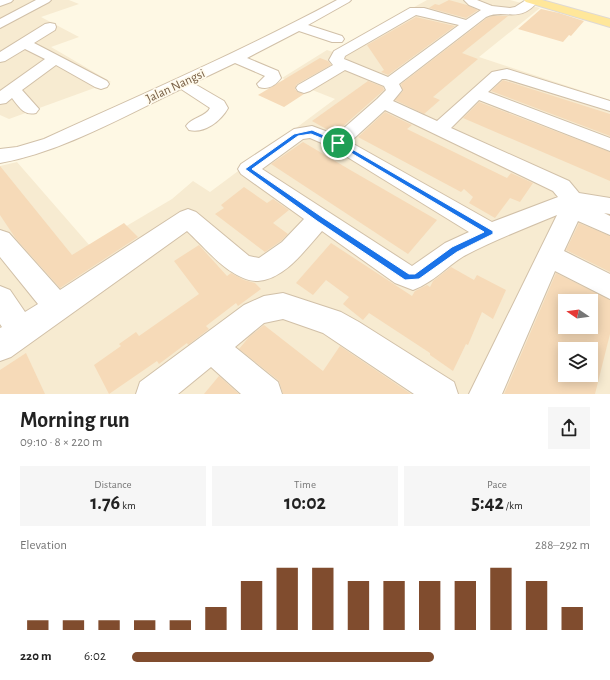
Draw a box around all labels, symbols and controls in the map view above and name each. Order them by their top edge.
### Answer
street label: Jalan Nangsi [144,67,207,106]
pin [321,126,355,160]
icon: arrive [327,132,349,154]
north arrow [558,294,598,334]
map controls [558,294,598,382]
button: layers [558,342,598,382]
button: share [548,407,590,449]
text: Morning run [20,409,130,431]
text: 09:10 · 8 × 220 m [20,436,103,449]
text: Distance [94,479,132,490]
text: Time [294,479,316,490]
text: Pace [487,479,507,490]
text: 1.76 [90,493,120,513]
text: 10:02 [284,493,326,513]
text: 5:42 [471,493,504,513]
text: km [120,500,136,511]
text: /km [504,500,523,511]
text: Elevation [20,539,67,552]
text: 288–292 m [535,539,590,552]
text: 220 m [20,650,51,663]
text: 6:02 [84,650,106,663]

